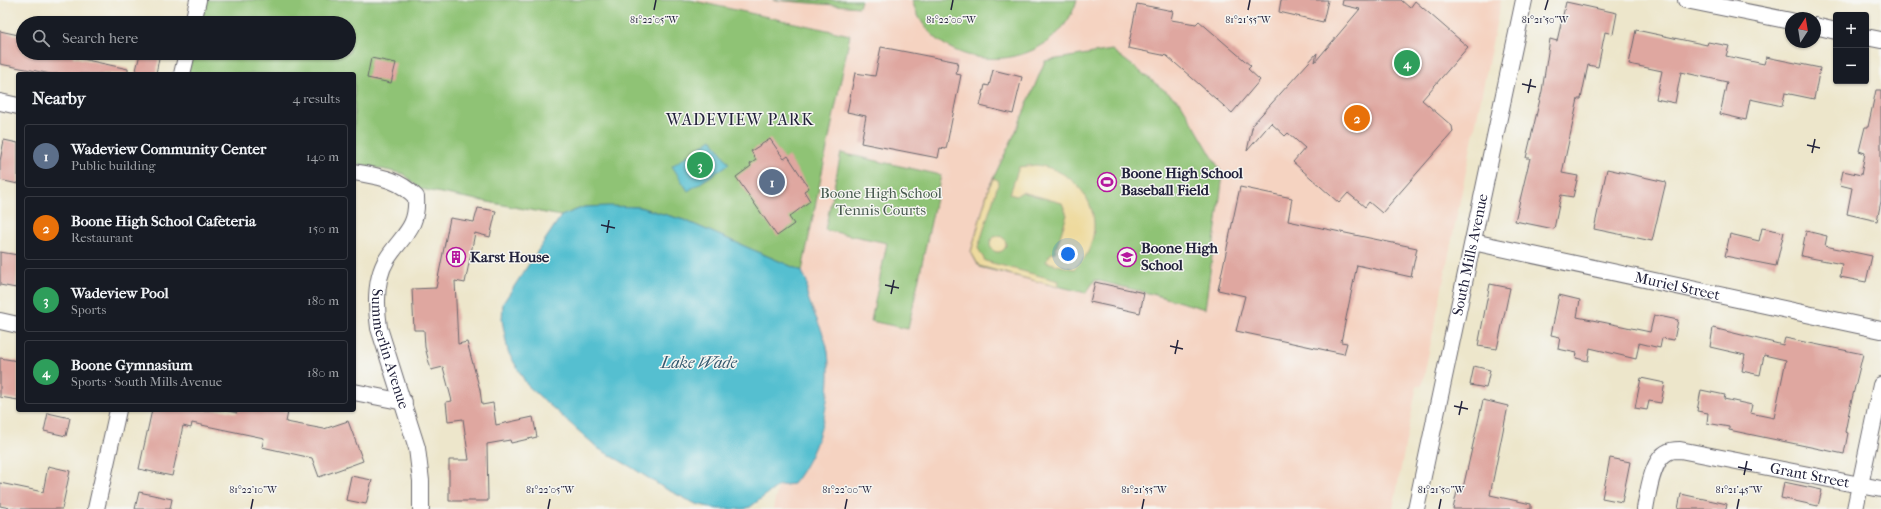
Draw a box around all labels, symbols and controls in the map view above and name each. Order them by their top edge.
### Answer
north arrow [1785,12,1821,48]
map controls [1833,12,1869,84]
button: + [1833,12,1869,48]
text: 81°22'05"W [630,14,679,26]
text: 81°22'00"W [926,14,977,26]
text: 81°21'55"W [1225,14,1272,26]
text: 81°21'50"W [1522,14,1569,26]
search box [16,16,356,60]
icon: search [30,27,52,49]
text: Search here [62,29,138,47]
pin: 4 [1394,48,1420,78]
button: − [1833,48,1869,84]
text: Nearby [32,88,86,108]
text: 4 results [293,91,340,106]
pin: 2 [1344,103,1370,133]
district label: WADEVIEW PARK [665,110,814,129]
text: Wadeview Community Center [71,140,266,158]
text: 1 [44,149,48,164]
text: 140 m [306,149,339,164]
pin: 3 [687,150,713,180]
text: Public building [71,158,156,173]
place label: Boone High School Baseball Field [1121,164,1244,199]
pin: 1 [759,167,785,197]
sports icon: Boone High School Baseball Field [1096,171,1118,193]
park label: Boone High School Tennis Courts [820,184,942,219]
street label: South Mills Avenue [1448,191,1492,317]
text: Boone High School Cafeteria [71,212,256,230]
text: 2 [43,221,49,236]
text: 150 m [308,221,339,236]
text: Restaurant [71,230,133,245]
place label: Boone High School [1141,239,1218,274]
your location [1058,244,1078,264]
building icon: Karst House [445,246,467,268]
school or university icon: Boone High School [1116,246,1138,268]
place label: Karst House [470,248,550,266]
street label: Muriel Street [1633,268,1722,304]
text: Wadeview Pool [71,284,169,302]
street label: Summerlin Avenue [368,288,413,412]
text: 3 [43,293,49,308]
text: 180 m [307,293,339,308]
text: Sports [71,302,106,317]
water label: Lake Wade [660,353,737,372]
text: Boone Gymnasium [71,356,193,374]
text: 4 [42,365,50,380]
text: 180 m [307,365,339,380]
text: Sports · South Mills Avenue [71,374,222,389]
street label: Grant Street [1769,459,1852,492]
text: 81°22'10"W [229,484,278,496]
text: 81°22'05"W [526,484,575,496]
text: 81°22'00"W [822,484,873,496]
text: 81°21'55"W [1121,484,1168,496]
text: 81°21'50"W [1418,484,1465,496]
text: 81°21'45"W [1716,484,1764,496]

